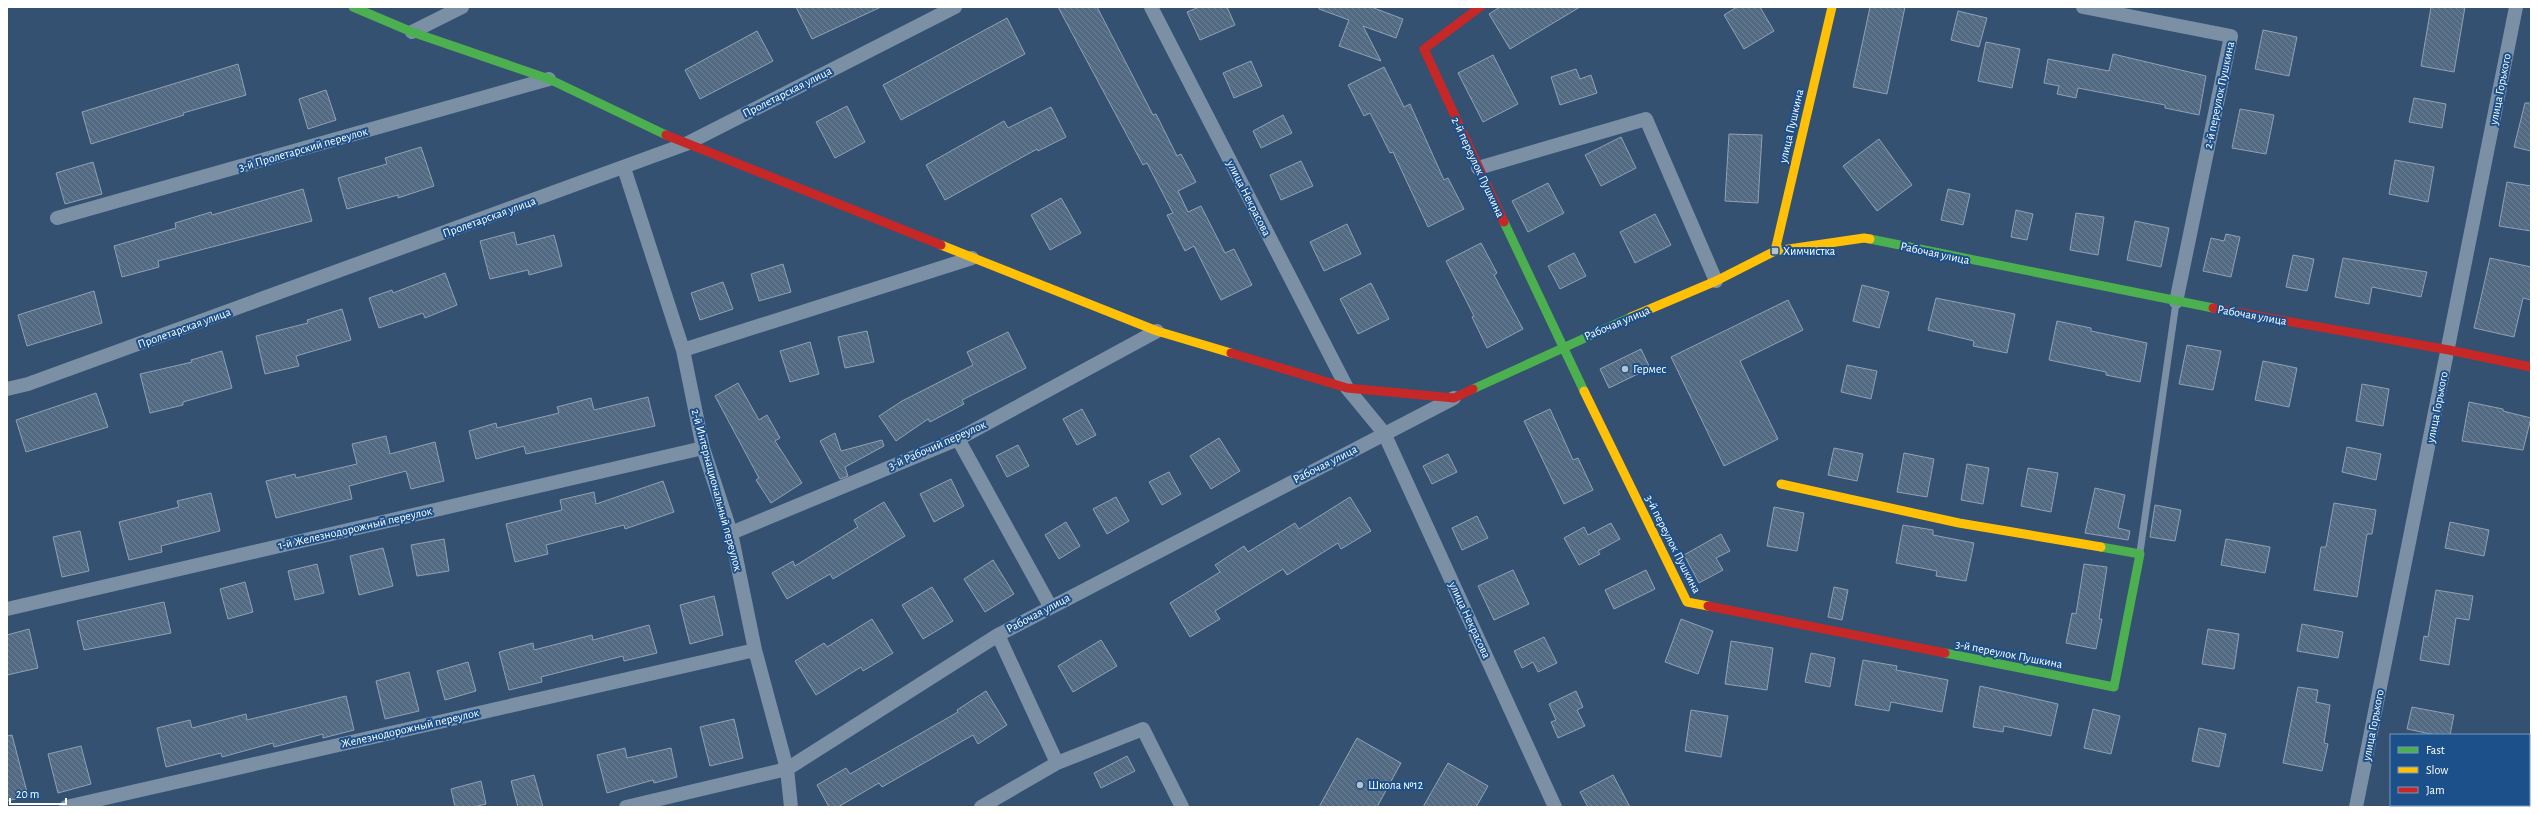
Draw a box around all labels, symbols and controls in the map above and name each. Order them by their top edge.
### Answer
street label: 2-й переулок Пушкина [2202,40,2237,150]
street label: улица Горького [2487,52,2514,127]
street label: Пролетарская улица [740,64,834,121]
street label: улица Пушкина [1776,87,1806,165]
street label: 2-й переулок Пушкина [1449,115,1507,220]
street label: 3-й Пролетарский переулок [237,125,370,174]
street label: улица Некрасова [1223,157,1273,239]
street label: Пролетарская улица [441,194,538,240]
street label: Рабочая улица [1899,240,1971,267]
place label: Химчистка [1783,245,1836,257]
marker: Химчистка [1770,246,1780,256]
street label: Рабочая улица [2216,303,2288,328]
street label: Рабочая улица [1582,304,1653,343]
street label: Пролетарская улица [136,305,233,351]
place label: Гермес [1633,363,1666,375]
marker: Гермес [1620,364,1630,374]
street label: улица Горького [2424,370,2451,445]
street label: 2-й Интернациональный переулок [689,408,745,573]
street label: 3-й Рабочий переулок [886,418,988,473]
street label: Рабочая улица [1291,442,1360,486]
street label: 3-й переулок Пушкина [1642,493,1703,596]
street label: 1-й Железнодорожный переулок [277,504,434,553]
street label: улица Некрасова [1446,579,1493,661]
street label: Рабочая улица [1004,591,1073,636]
street label: 3-й переулок Пушкина [1954,638,2064,671]
street label: улица Горького [2360,688,2387,763]
street label: Железнодорожный переулок [340,706,481,751]
legend [2390,734,2530,806]
text: Fast [2426,744,2445,756]
text: Slow [2426,764,2448,776]
place label: Школа №12 [1368,779,1424,791]
scale bar [10,780,66,806]
marker: Школа №12 [1355,780,1365,790]
text: Jam [2426,784,2445,796]
text: 20 m [16,788,39,800]

